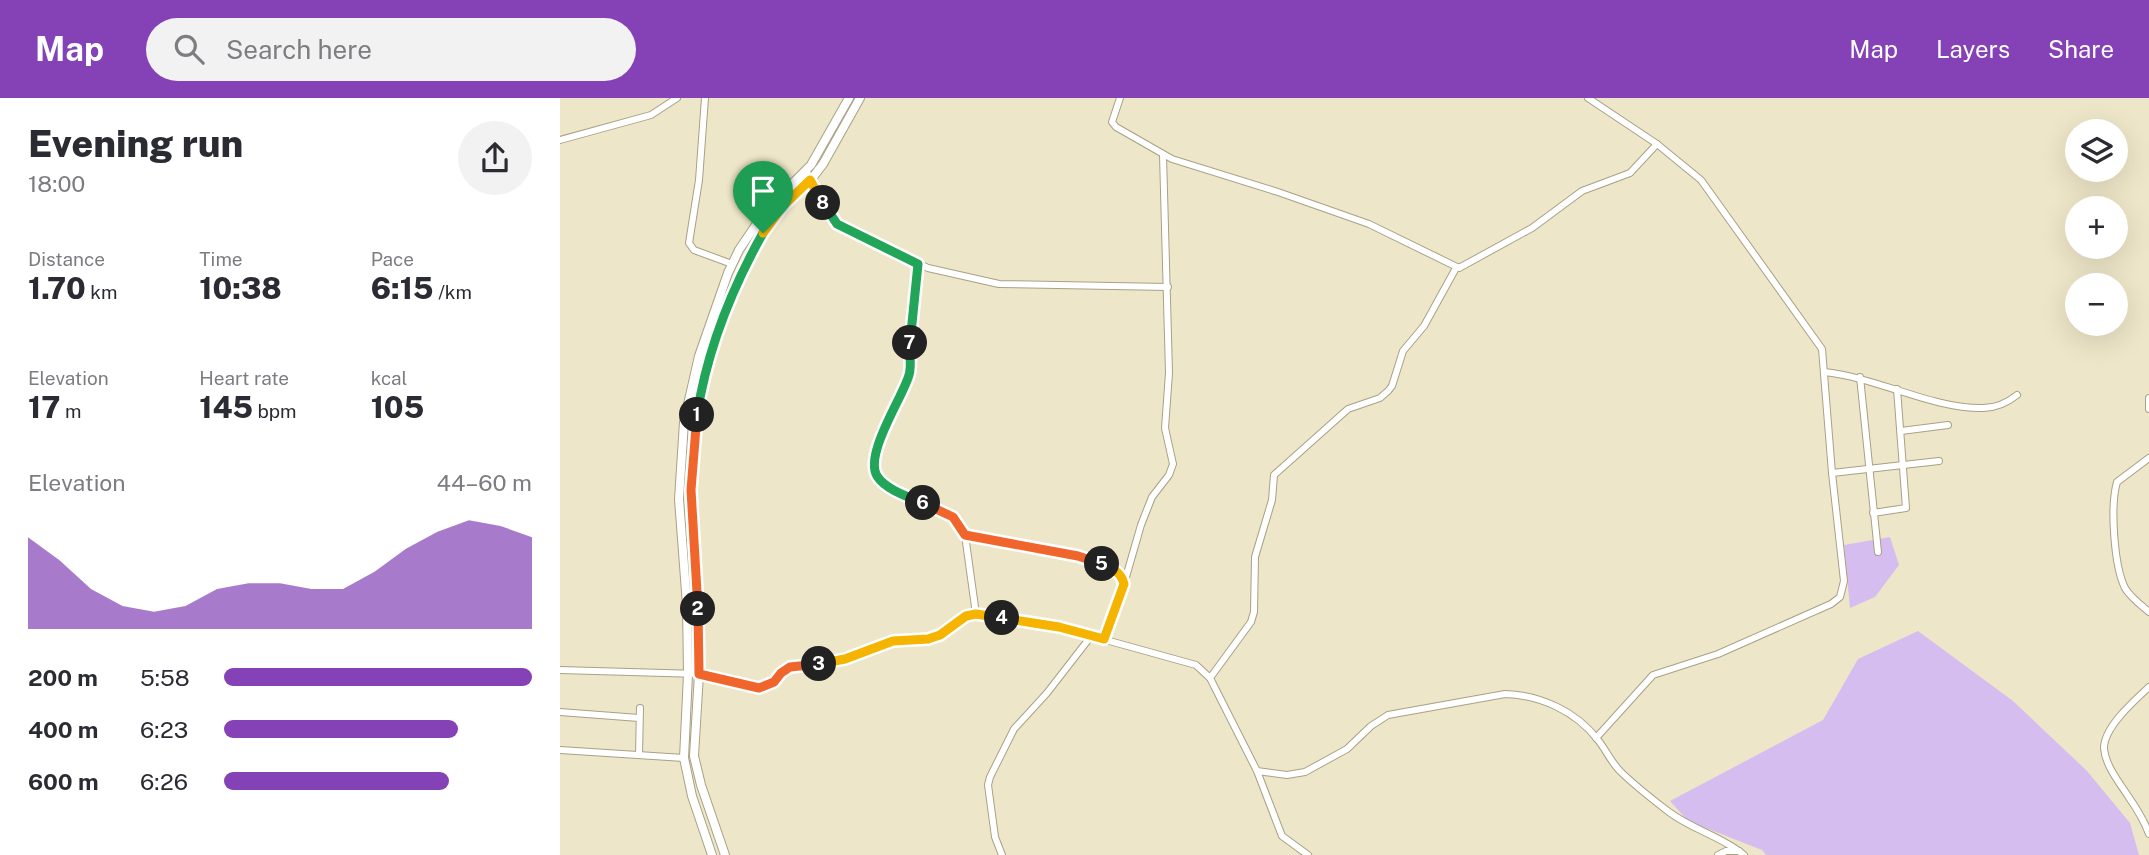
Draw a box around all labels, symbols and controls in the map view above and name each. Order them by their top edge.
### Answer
search box [146,18,636,81]
text: Map [35,30,104,68]
icon: search [170,30,208,68]
text: Search here [226,34,372,65]
text: Map [1849,35,1898,63]
text: Layers [1936,35,2010,63]
text: Share [2048,35,2114,63]
map controls [2065,119,2128,336]
button: layers [2065,119,2128,182]
text: Evening run [28,121,243,166]
button: share [458,121,532,195]
pin [733,161,793,233]
text: 18:00 [28,170,85,197]
icon: arrive [744,172,782,210]
pin: 8 [806,186,840,220]
text: 8 [816,191,829,213]
button: + [2065,196,2128,259]
text: Distance [28,248,105,270]
text: Time [199,248,243,270]
text: Pace [371,248,414,270]
text: 1.70 [28,270,86,306]
text: 10:38 [199,270,282,306]
text: 6:15 [371,270,434,306]
button: − [2065,273,2128,336]
text: km [86,281,117,303]
text: /km [434,281,472,303]
pin: 7 [892,326,928,360]
text: 7 [904,331,915,353]
text: Elevation [28,367,109,389]
text: Heart rate [199,367,289,389]
text: kcal [371,367,407,389]
text: 17 [28,389,60,425]
text: 145 [199,389,253,425]
text: 105 [371,389,424,425]
pin: 1 [680,398,714,432]
text: m [60,400,81,422]
text: bpm [253,400,297,422]
text: 1 [692,403,701,425]
text: Elevation [28,469,126,496]
text: 44–60 m [437,469,532,496]
pin: 6 [906,486,940,520]
text: 6 [916,491,929,513]
pin: 5 [1084,546,1120,582]
text: 5 [1095,552,1108,574]
pin: 2 [680,592,716,626]
text: 2 [691,597,704,619]
pin: 4 [984,601,1020,636]
text: 4 [995,606,1008,628]
pin: 3 [802,646,836,682]
text: 3 [812,652,825,674]
text: 200 m [28,664,98,691]
text: 5:58 [140,664,190,691]
text: 400 m [28,716,98,743]
text: 6:23 [140,716,188,743]
text: 600 m [28,768,98,795]
text: 6:26 [140,768,188,795]

